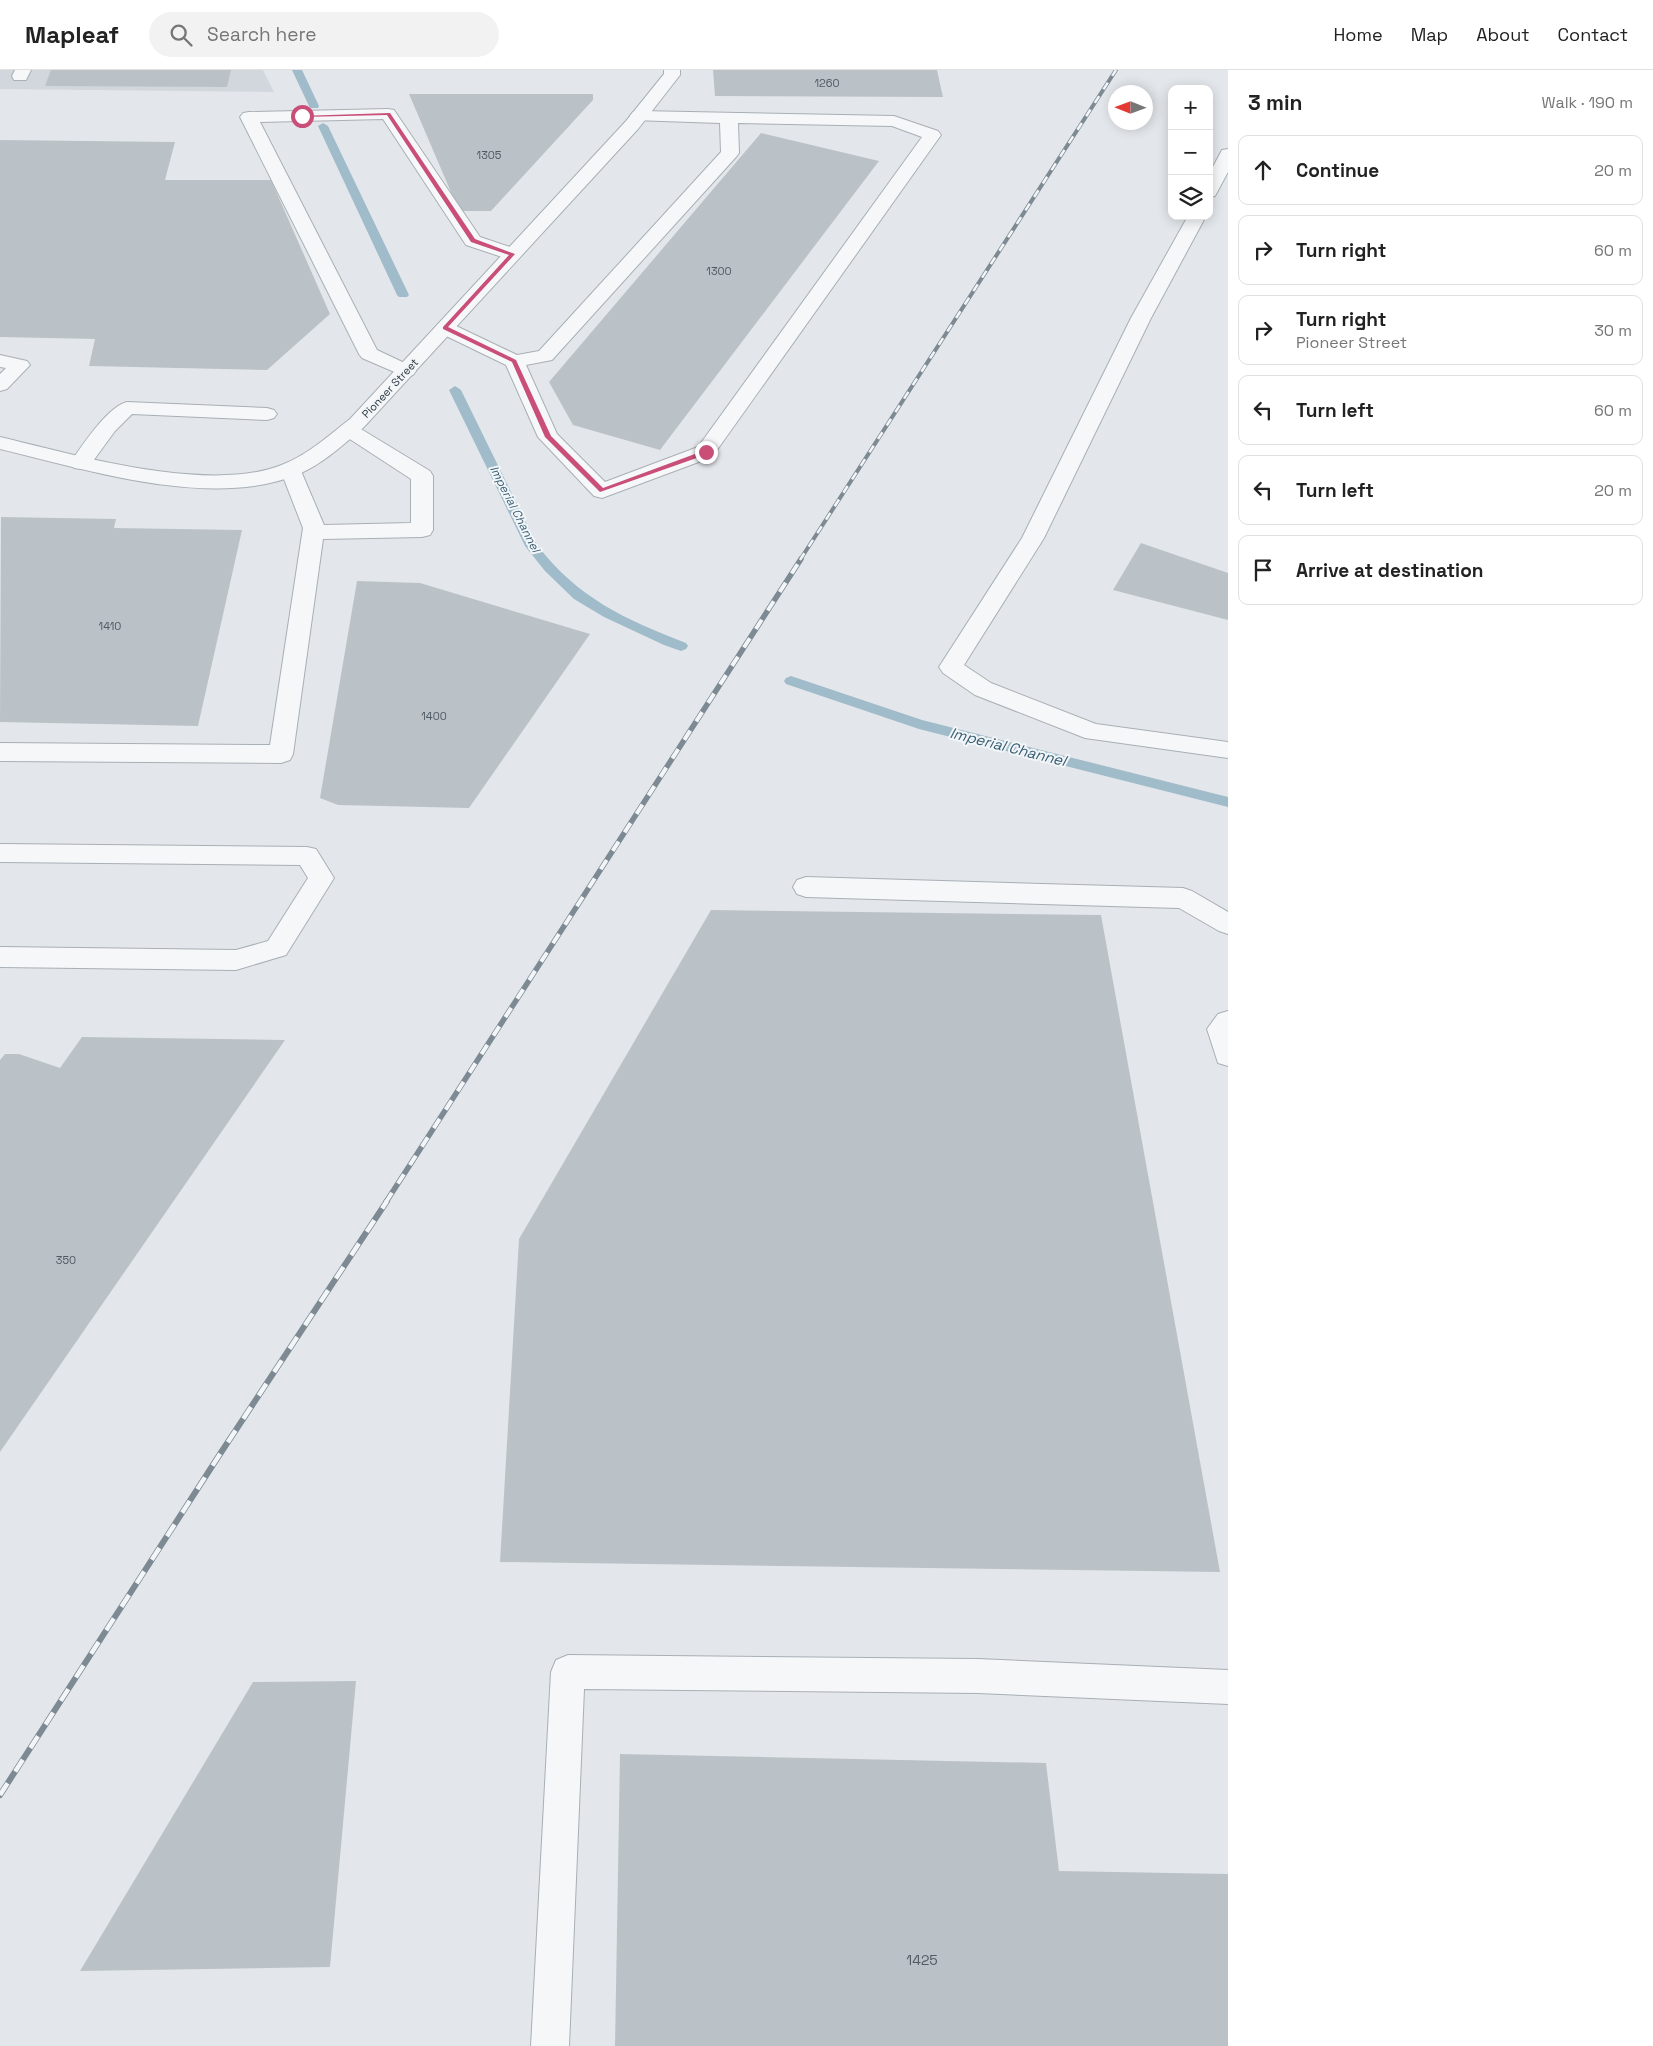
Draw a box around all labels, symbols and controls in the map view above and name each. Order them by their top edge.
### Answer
search box [149,12,499,57]
text: Mapleaf [25,19,119,50]
icon: search [167,21,195,49]
text: Search here [207,22,317,47]
text: Home [1334,23,1383,46]
text: Map [1411,23,1448,46]
text: About [1476,23,1530,46]
text: Contact [1558,23,1628,46]
house number: 1260 [814,76,840,90]
north arrow [1108,85,1153,130]
map controls [1168,85,1213,220]
button: + [1168,85,1213,130]
text: 3 min [1248,89,1303,116]
text: Walk · 190 m [1542,92,1633,113]
route start [291,105,314,128]
button: − [1168,130,1213,175]
house number: 1305 [477,148,502,162]
icon: ahead [1249,156,1277,184]
text: Continue [1296,158,1379,183]
text: 20 m [1594,160,1632,181]
button: layers [1168,175,1213,220]
icon: right [1249,236,1277,264]
text: Turn right [1296,238,1386,263]
text: 60 m [1594,240,1632,261]
house number: 1300 [706,264,732,278]
text: Turn right [1296,307,1386,332]
icon: right [1249,316,1277,344]
text: 30 m [1594,320,1632,341]
text: Pioneer Street [1296,332,1407,353]
street label: Pioneer Street [359,355,421,421]
icon: left [1249,396,1277,424]
text: Turn left [1296,398,1374,423]
text: 60 m [1594,400,1632,421]
route end [695,441,718,464]
water label: Imperial Channel [486,463,545,557]
icon: left [1249,476,1277,504]
text: Turn left [1296,478,1374,503]
text: 20 m [1594,480,1632,501]
icon: arrive [1249,556,1277,584]
text: Arrive at destination [1296,558,1484,583]
house number: 1410 [99,619,121,633]
house number: 1400 [421,709,447,723]
water label: Imperial Channel [948,723,1070,771]
house number: 350 [56,1253,76,1267]
house number: 1425 [906,1951,938,1969]

